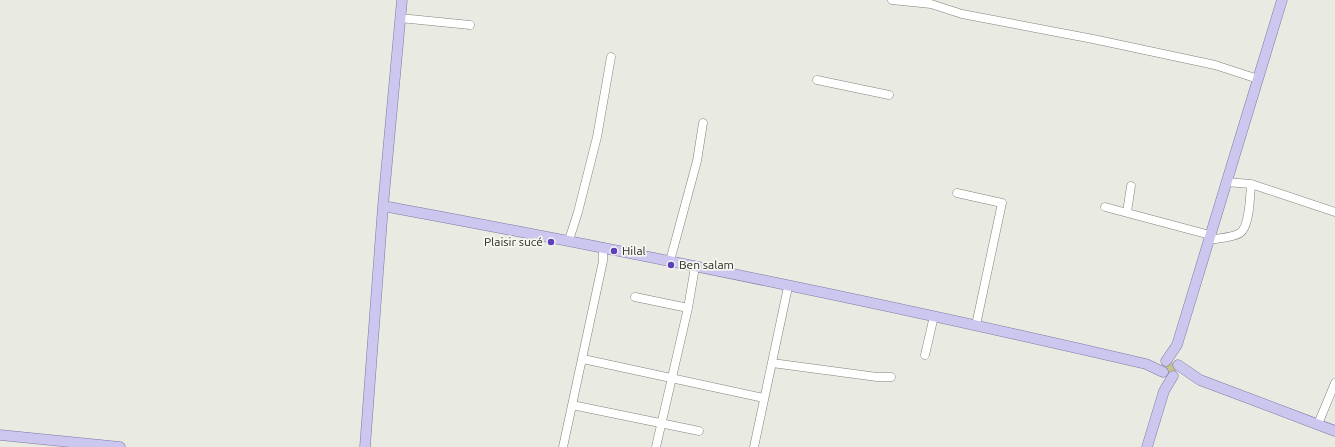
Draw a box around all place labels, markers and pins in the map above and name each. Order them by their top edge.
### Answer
place label: Plaisir sucé [484,235,543,248]
marker: Plaisir sucé [546,237,556,247]
place label: Hilal [622,244,646,257]
marker: Hilal [609,246,619,256]
place label: Ben salam [679,258,734,271]
marker: Ben salam [666,260,676,270]

